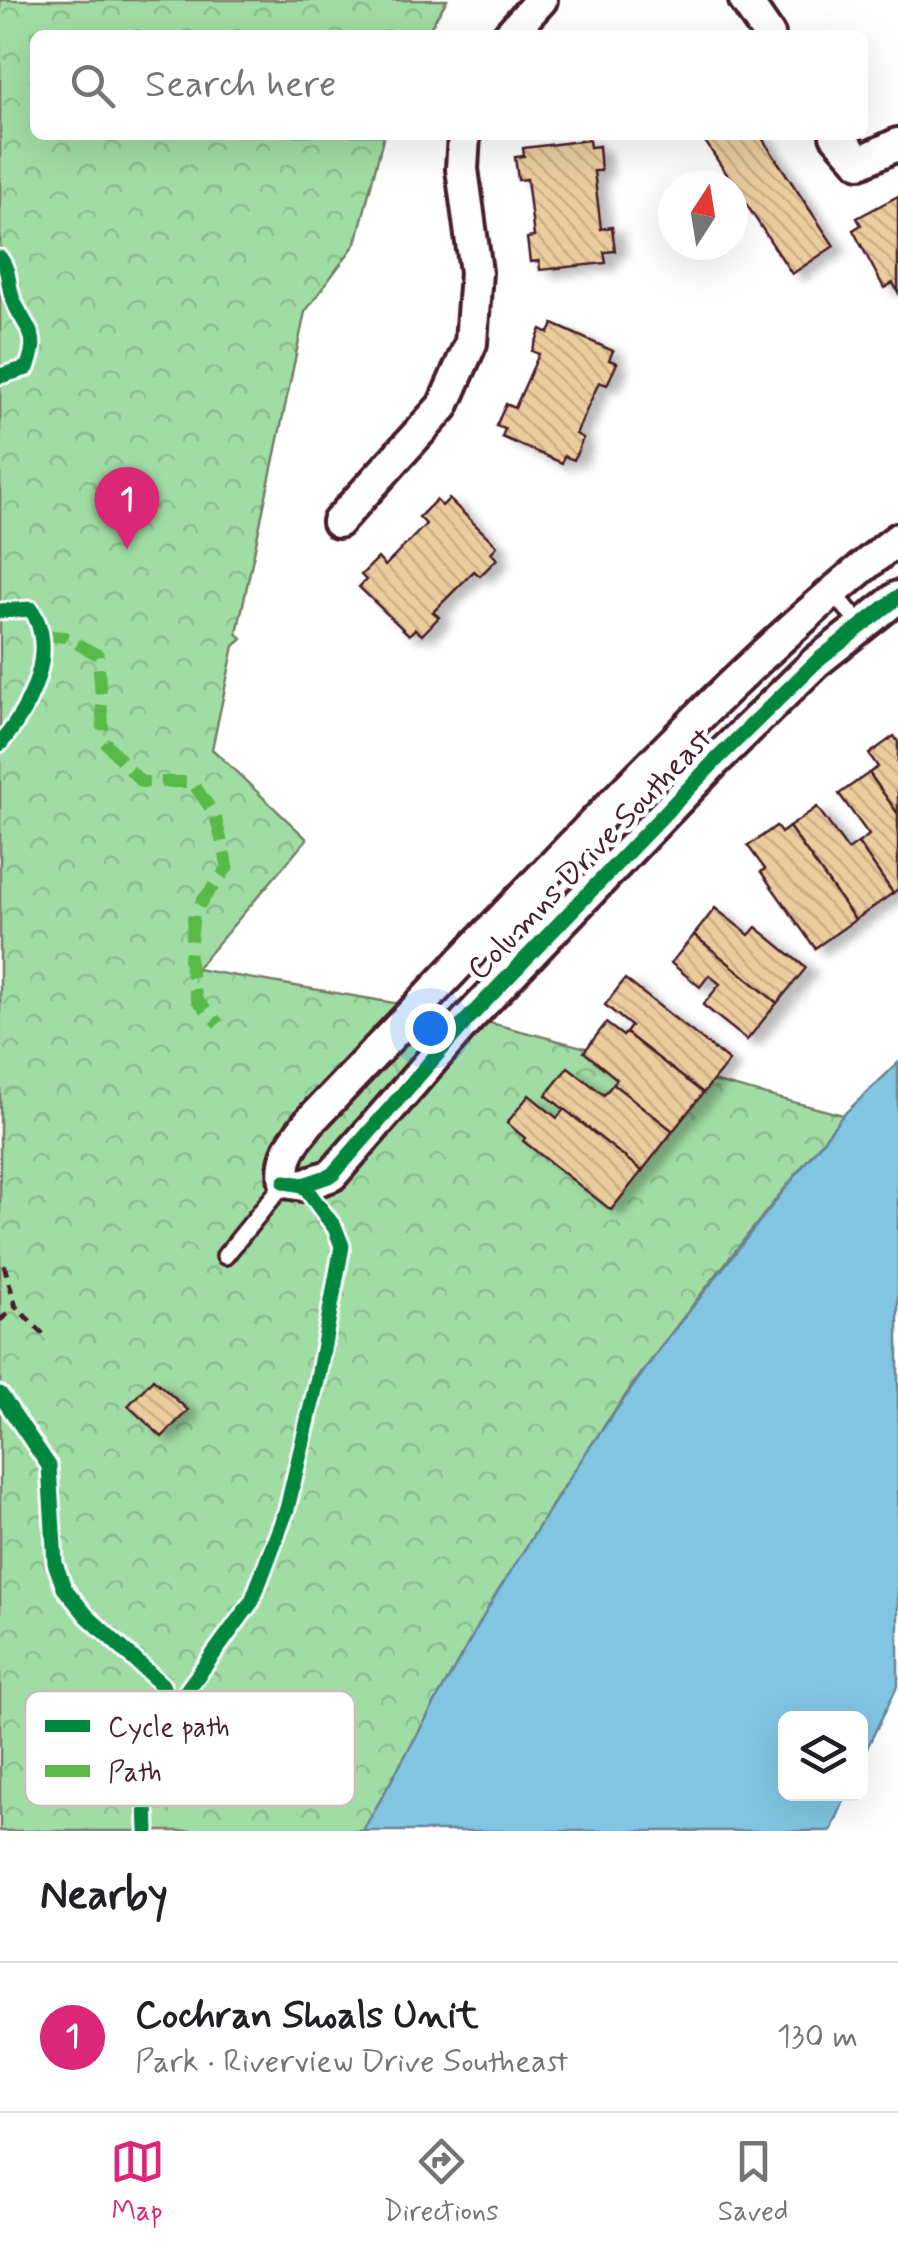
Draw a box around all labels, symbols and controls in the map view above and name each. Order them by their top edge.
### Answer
search box [30,30,868,140]
icon: search [65,58,120,113]
text: Search here [145,61,336,110]
north arrow [658,170,748,260]
pin: 1 [94,466,160,549]
street label: Columns Drive Southeast [459,719,722,990]
your location [405,1003,456,1054]
legend [25,1691,355,1806]
text: Cycle path [108,1710,230,1747]
map controls [778,1711,868,1801]
button: layers [778,1711,868,1801]
text: Path [108,1755,162,1792]
text: Nearby [40,1869,168,1924]
text: Cochran Shoals Unit [135,1992,479,2041]
text: 1 [65,2016,80,2058]
text: 130 m [777,2016,858,2058]
text: Park · Riverview Drive Southeast [135,2041,568,2083]
tab: Map [110,2134,165,2231]
tab: Directions [384,2134,499,2231]
tab: Saved [718,2134,788,2231]

